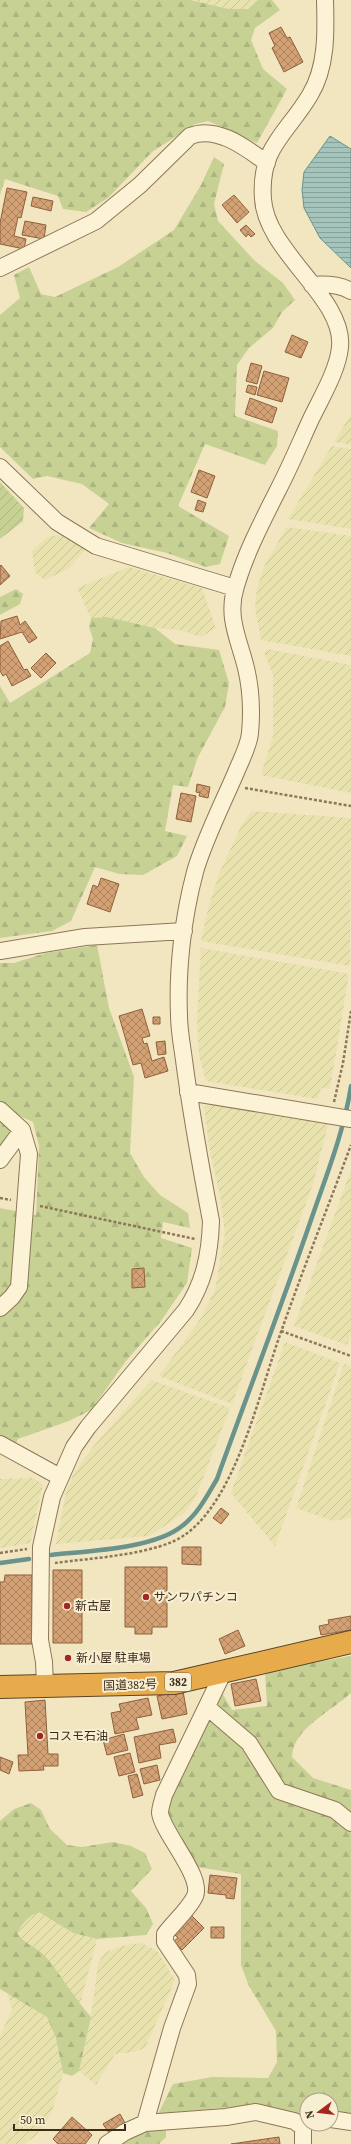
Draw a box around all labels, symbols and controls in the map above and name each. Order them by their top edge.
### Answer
place label: サンワパチンコ [154,1589,238,1605]
marker: サンワパチンコ [141,1592,151,1602]
place label: 新古屋 [75,1598,111,1614]
marker: 新古屋 [62,1601,72,1611]
place label: 新小屋 駐車場 [76,1650,151,1666]
marker: 新小屋 駐車場 [63,1653,73,1663]
road number: 382 [165,1673,191,1691]
street label: 国道382号 [103,1676,157,1694]
place label: コスモ石油 [48,1728,108,1744]
marker: コスモ石油 [35,1731,45,1741]
north arrow [299,2092,339,2132]
scale bar [14,2106,125,2132]
text: N [302,2109,318,2120]
text: 50 m [20,2112,46,2128]

